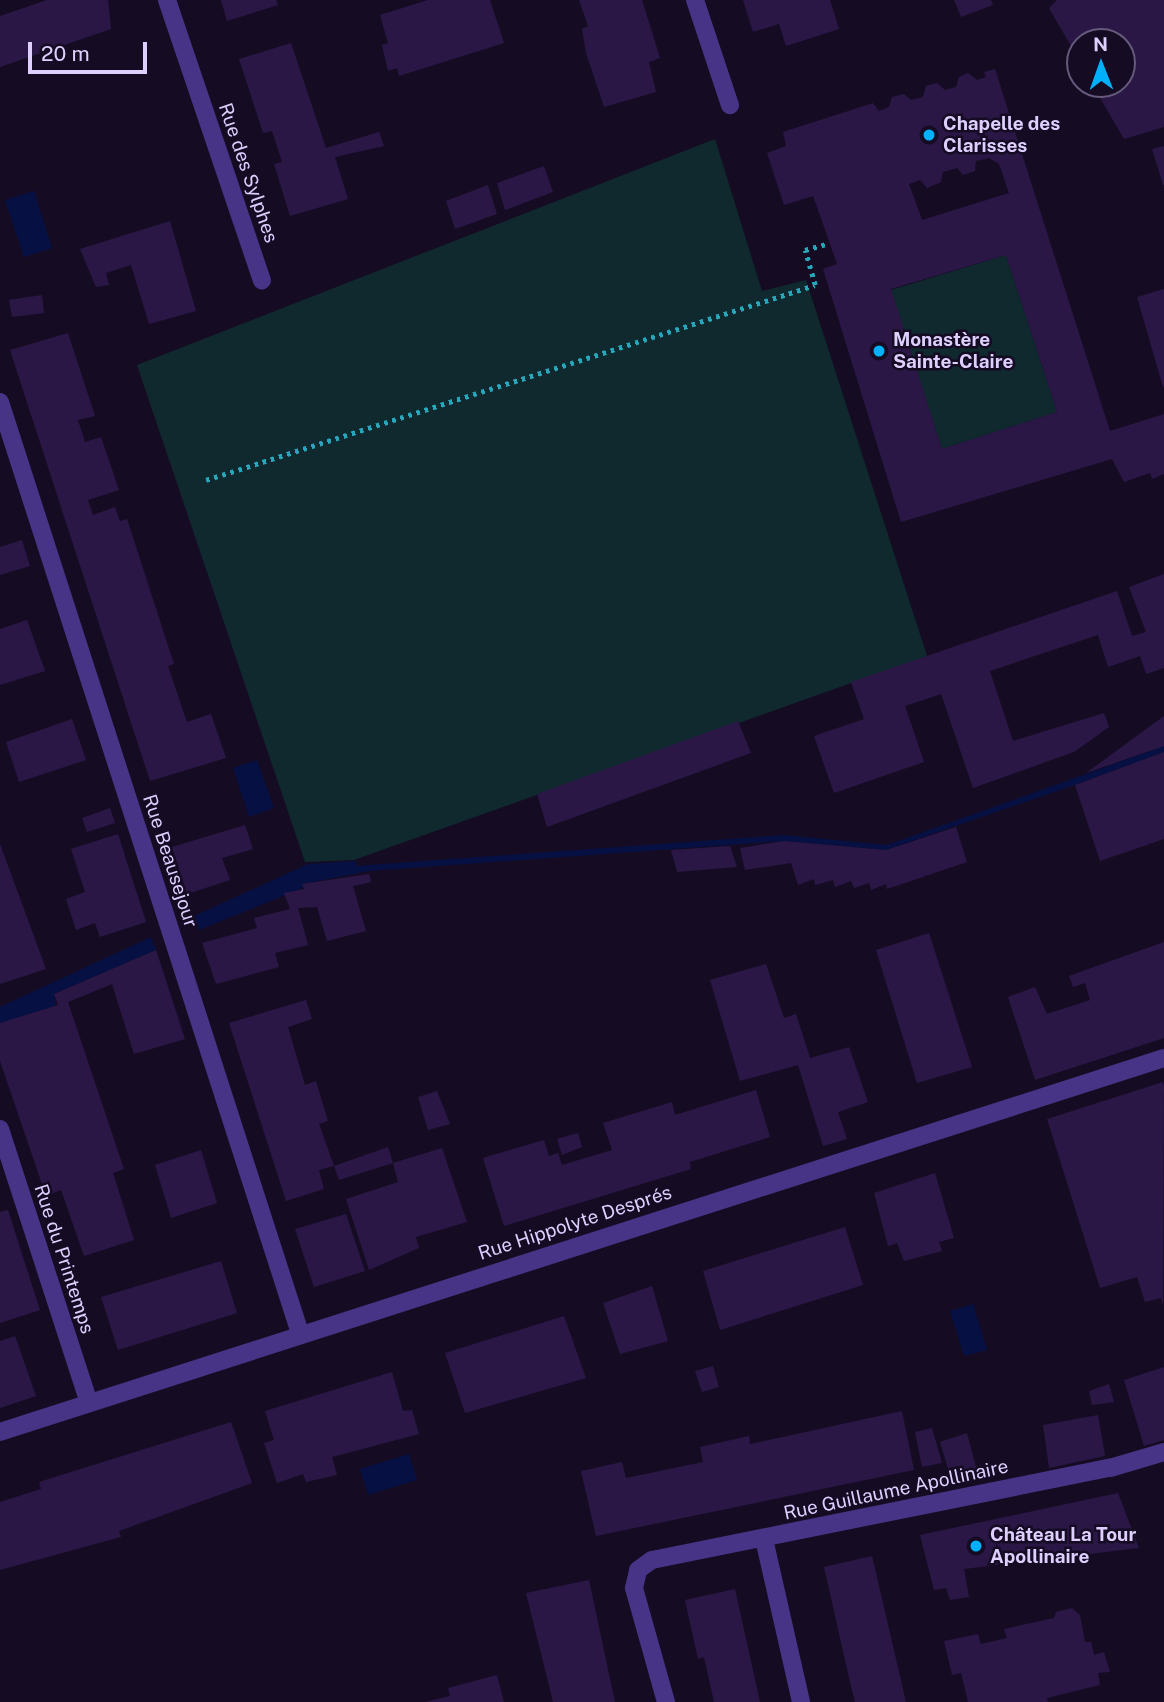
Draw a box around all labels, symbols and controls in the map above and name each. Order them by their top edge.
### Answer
scale bar [32,28,150,72]
north arrow [1066,28,1136,98]
text: N [1093,33,1108,55]
text: 20 m [41,41,90,66]
street label: Rue des Sylphes [213,100,283,246]
place label: Chapelle des Clarisses [943,113,1060,157]
marker: Chapelle des Clarisses [921,127,937,143]
place label: Monastère Sainte-Claire [893,329,1013,373]
marker: Monastère Sainte-Claire [871,343,887,359]
street label: Rue Beausejour [138,791,202,931]
street label: Rue du Printemps [29,1181,99,1337]
street label: Rue Hippolyte Després [475,1181,675,1265]
street label: Rue Guillaume Apollinaire [781,1455,1011,1525]
place label: Château La Tour Apollinaire [990,1524,1136,1568]
marker: Château La Tour Apollinaire [968,1538,984,1554]

